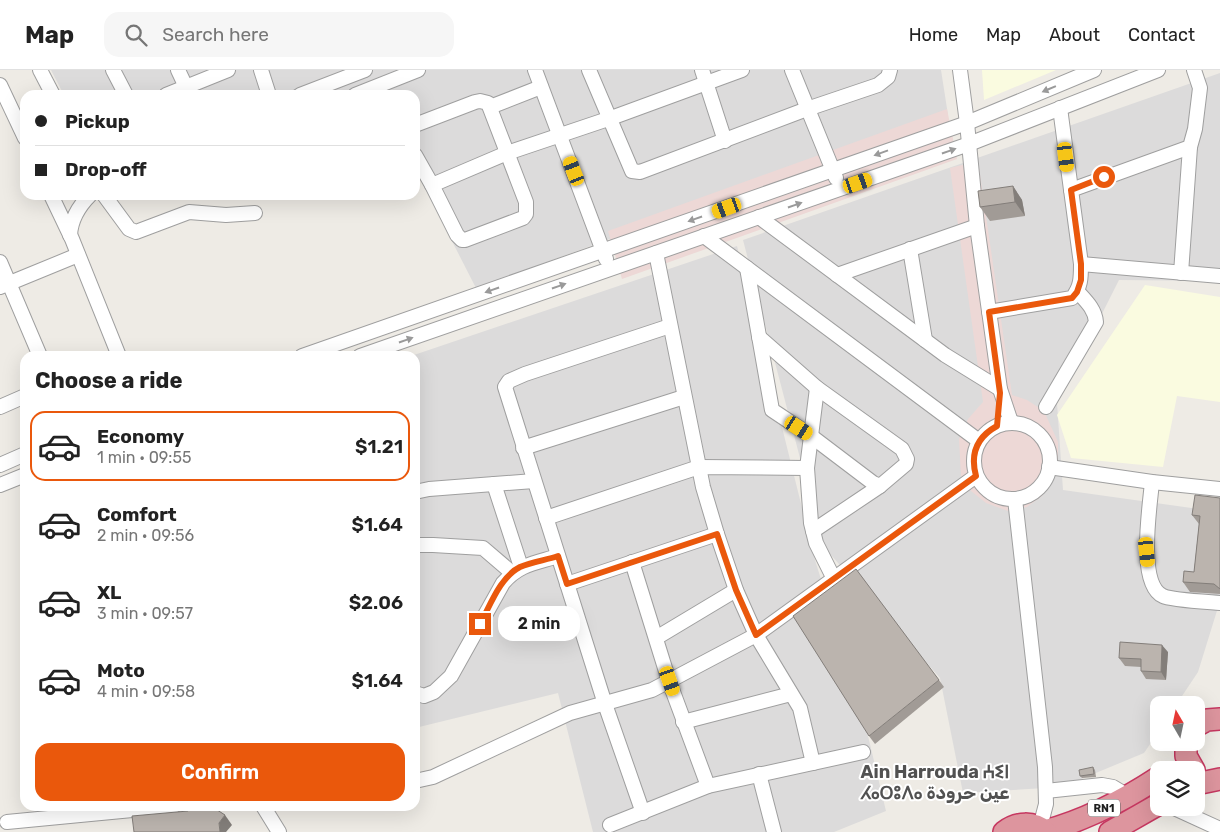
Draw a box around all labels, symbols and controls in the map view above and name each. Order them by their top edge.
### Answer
search box [104,12,454,57]
text: Map [25,21,74,49]
icon: search [122,21,150,49]
text: Search here [162,23,269,46]
text: Home [909,24,958,46]
text: Map [986,24,1021,46]
text: About [1049,24,1100,46]
text: Contact [1128,24,1195,46]
one-way arrow [1042,85,1057,93]
text: Pickup [65,110,130,133]
car [1056,141,1075,173]
one-way arrow [941,147,956,154]
one-way arrow [874,150,889,157]
car [561,154,586,188]
text: Drop-off [65,158,147,181]
route start [1093,166,1115,188]
car [841,171,874,195]
car [710,196,743,220]
one-way arrow [788,200,803,208]
one-way arrow [688,216,703,223]
one-way arrow [552,282,567,290]
one-way arrow [485,287,500,294]
one-way arrow [398,336,413,343]
text: Choose a ride [35,367,182,394]
car [782,414,815,442]
icon: car [37,424,82,469]
text: Economy [97,425,184,448]
text: $1.21 [355,435,403,458]
text: 1 min · 09:55 [97,448,191,467]
icon: car [37,502,82,547]
text: Comfort [97,503,177,526]
text: $1.64 [352,513,403,536]
text: 2 min · 09:56 [97,526,194,545]
car [1137,536,1156,568]
icon: car [37,580,82,625]
text: XL [97,581,121,604]
text: $2.06 [349,591,403,614]
text: 3 min · 09:57 [97,604,193,623]
callout: 2 min [498,606,580,642]
route end [469,613,491,635]
text: 2 min [518,614,560,633]
icon: car [37,658,82,703]
text: Moto [97,659,145,682]
car [658,664,681,698]
text: $1.64 [352,669,403,692]
text: 4 min · 09:58 [97,682,195,701]
north arrow [1150,696,1205,751]
map controls [1150,696,1205,816]
button: Confirm [35,743,405,801]
district label: Ain Harrouda ⵄⵉⵏ ⵃⴰⵔⵓⴷⴰ عين حرودة [860,761,1009,804]
button: layers [1150,761,1205,816]
road number: RN1 [1088,800,1120,816]

